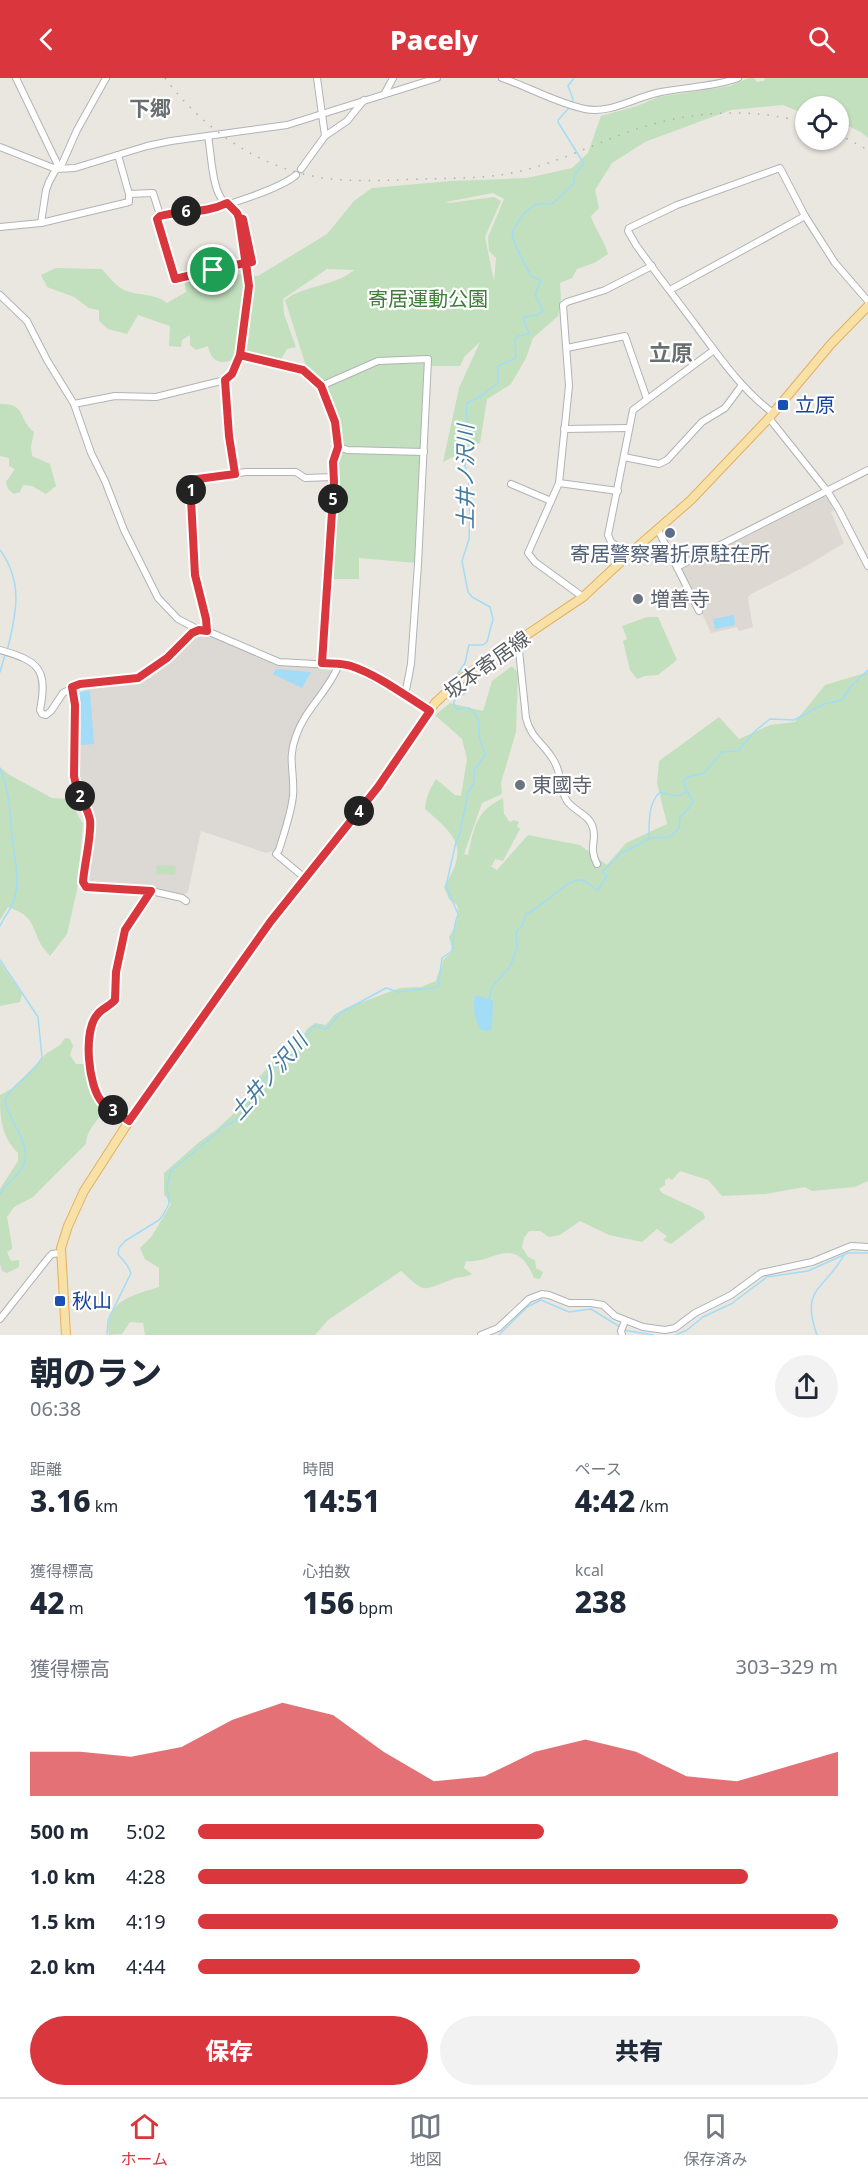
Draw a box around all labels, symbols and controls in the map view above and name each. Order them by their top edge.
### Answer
text: Pacely [390,21,478,58]
icon: back [30,23,63,56]
icon: search [805,23,838,56]
district label: 下郷 [129,94,171,122]
map controls [795,96,849,150]
button: locate [795,96,849,150]
pin: 6 [171,196,201,226]
text: 6 [181,200,191,222]
pin [187,244,238,295]
icon: arrive [196,253,229,286]
park label: 寄居運動公園 [368,285,488,312]
district label: 立原 [649,337,693,367]
place label: 立原 [795,391,835,418]
marker: 立原 [776,398,790,412]
water label: 土井ノ沢川 [451,423,479,530]
pin: 1 [176,475,206,505]
text: 1 [186,479,196,501]
pin: 5 [318,484,348,514]
text: 5 [328,488,338,510]
marker: 寄居警察署折原駐在所 [663,526,677,540]
place label: 寄居警察署折原駐在所 [570,540,770,567]
place label: 増善寺 [650,585,710,612]
marker: 増善寺 [631,592,645,606]
street label: 坂本寄居線 [438,624,535,705]
place label: 東國寺 [532,771,592,798]
marker: 東國寺 [513,778,527,792]
pin: 2 [65,781,95,811]
text: 2 [75,785,85,807]
pin: 4 [344,796,374,826]
text: 4 [354,800,364,822]
water label: 土井ノ沢川 [223,1026,315,1125]
pin: 3 [98,1095,128,1125]
text: 3 [108,1099,118,1121]
place label: 秋山 [72,1287,112,1314]
marker: 秋山 [53,1294,67,1308]
text: 朝のラン [30,1350,162,1395]
button: share [775,1355,838,1418]
text: 06:38 [30,1395,81,1422]
text: 距離 [30,1458,62,1480]
text: 時間 [302,1458,334,1480]
text: ペース [575,1458,622,1480]
text: 3.16 [30,1480,91,1521]
text: 14:51 [302,1480,380,1521]
text: 4:42 [575,1480,635,1521]
text: km [91,1495,118,1517]
text: /km [635,1495,669,1517]
text: kcal [575,1559,604,1581]
text: 獲得標高 [30,1560,94,1582]
text: 心拍数 [302,1560,350,1582]
text: 238 [575,1581,627,1622]
text: 42 [30,1582,65,1623]
text: 156 [302,1582,354,1623]
text: m [65,1597,84,1619]
text: bpm [354,1597,393,1619]
text: 303–329 m [735,1653,838,1680]
text: 獲得標高 [30,1655,110,1682]
text: 500 m [30,1818,89,1845]
text: 5:02 [126,1818,166,1845]
text: 1.0 km [30,1863,96,1890]
text: 4:28 [126,1863,166,1890]
text: 1.5 km [30,1908,96,1935]
text: 4:19 [126,1908,166,1935]
text: 2.0 km [30,1953,96,1980]
text: 4:44 [126,1953,166,1980]
button: 保存 [30,2016,428,2085]
button: 共有 [440,2016,838,2085]
tab: ホーム [121,2110,168,2170]
tab: 地図 [409,2110,442,2170]
tab: 保存済み [683,2110,747,2170]

